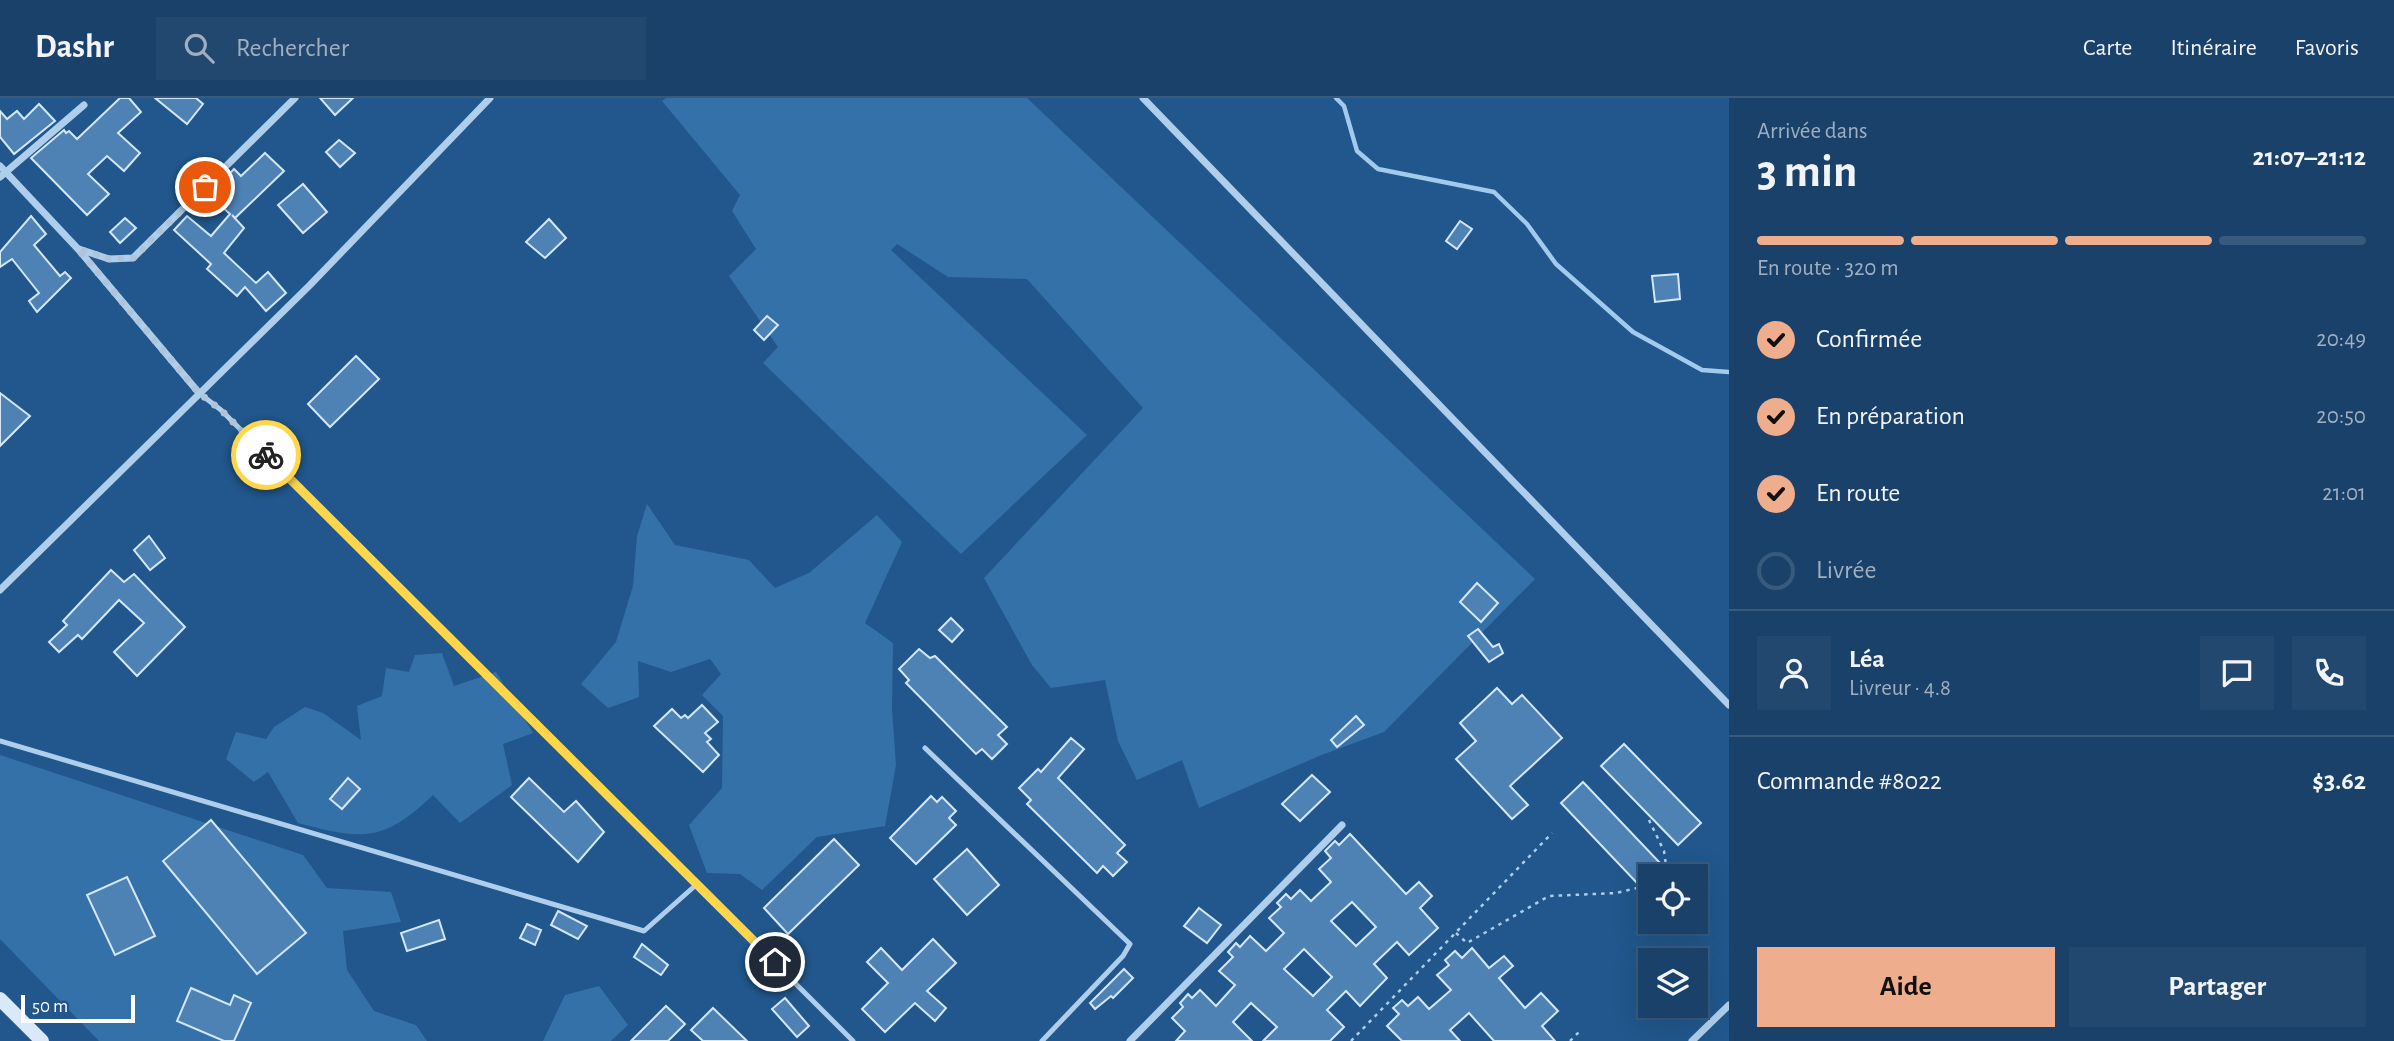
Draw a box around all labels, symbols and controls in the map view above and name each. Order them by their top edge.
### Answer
search box [156,17,646,80]
icon: search [180,29,218,67]
text: Dashr [35,31,114,64]
text: Rechercher [236,35,349,61]
text: Carte [2083,36,2132,60]
text: Itinéraire [2170,36,2257,60]
text: Favoris [2295,36,2359,60]
text: Arrivée dans [1757,120,1868,143]
text: 21:07–21:12 [2253,144,2366,170]
text: 3 min [1757,149,1857,195]
pin [175,157,235,217]
icon: bag [186,168,224,206]
text: En route · 320 m [1757,257,1899,280]
icon: check [1757,321,1795,359]
text: Confirmée [1816,326,1922,352]
text: 20:49 [2316,328,2366,351]
icon: check [1757,398,1795,436]
text: En préparation [1816,403,1965,429]
text: 20:50 [2316,405,2366,428]
courier [231,420,301,490]
icon: bike [247,436,285,474]
icon: check [1757,475,1795,513]
text: En route [1816,480,1900,506]
text: 21:01 [2322,482,2366,505]
text: Livrée [1816,557,1876,583]
button: person [1757,636,1831,710]
button: chat [2200,636,2274,710]
button: phone [2292,636,2366,710]
text: Léa [1849,646,1885,672]
text: Livreur · 4.8 [1849,677,1951,700]
text: Commande #8022 [1757,768,1942,794]
text: $3.62 [2312,768,2366,794]
map controls [1638,864,1708,1018]
button: locate [1638,864,1708,934]
pin [745,932,805,992]
icon: home [756,943,794,981]
button: Aide [1757,947,2055,1027]
button: Partager [2069,947,2366,1027]
button: layers [1638,948,1708,1018]
scale bar [21,992,135,1024]
text: 50 m [32,997,68,1016]

